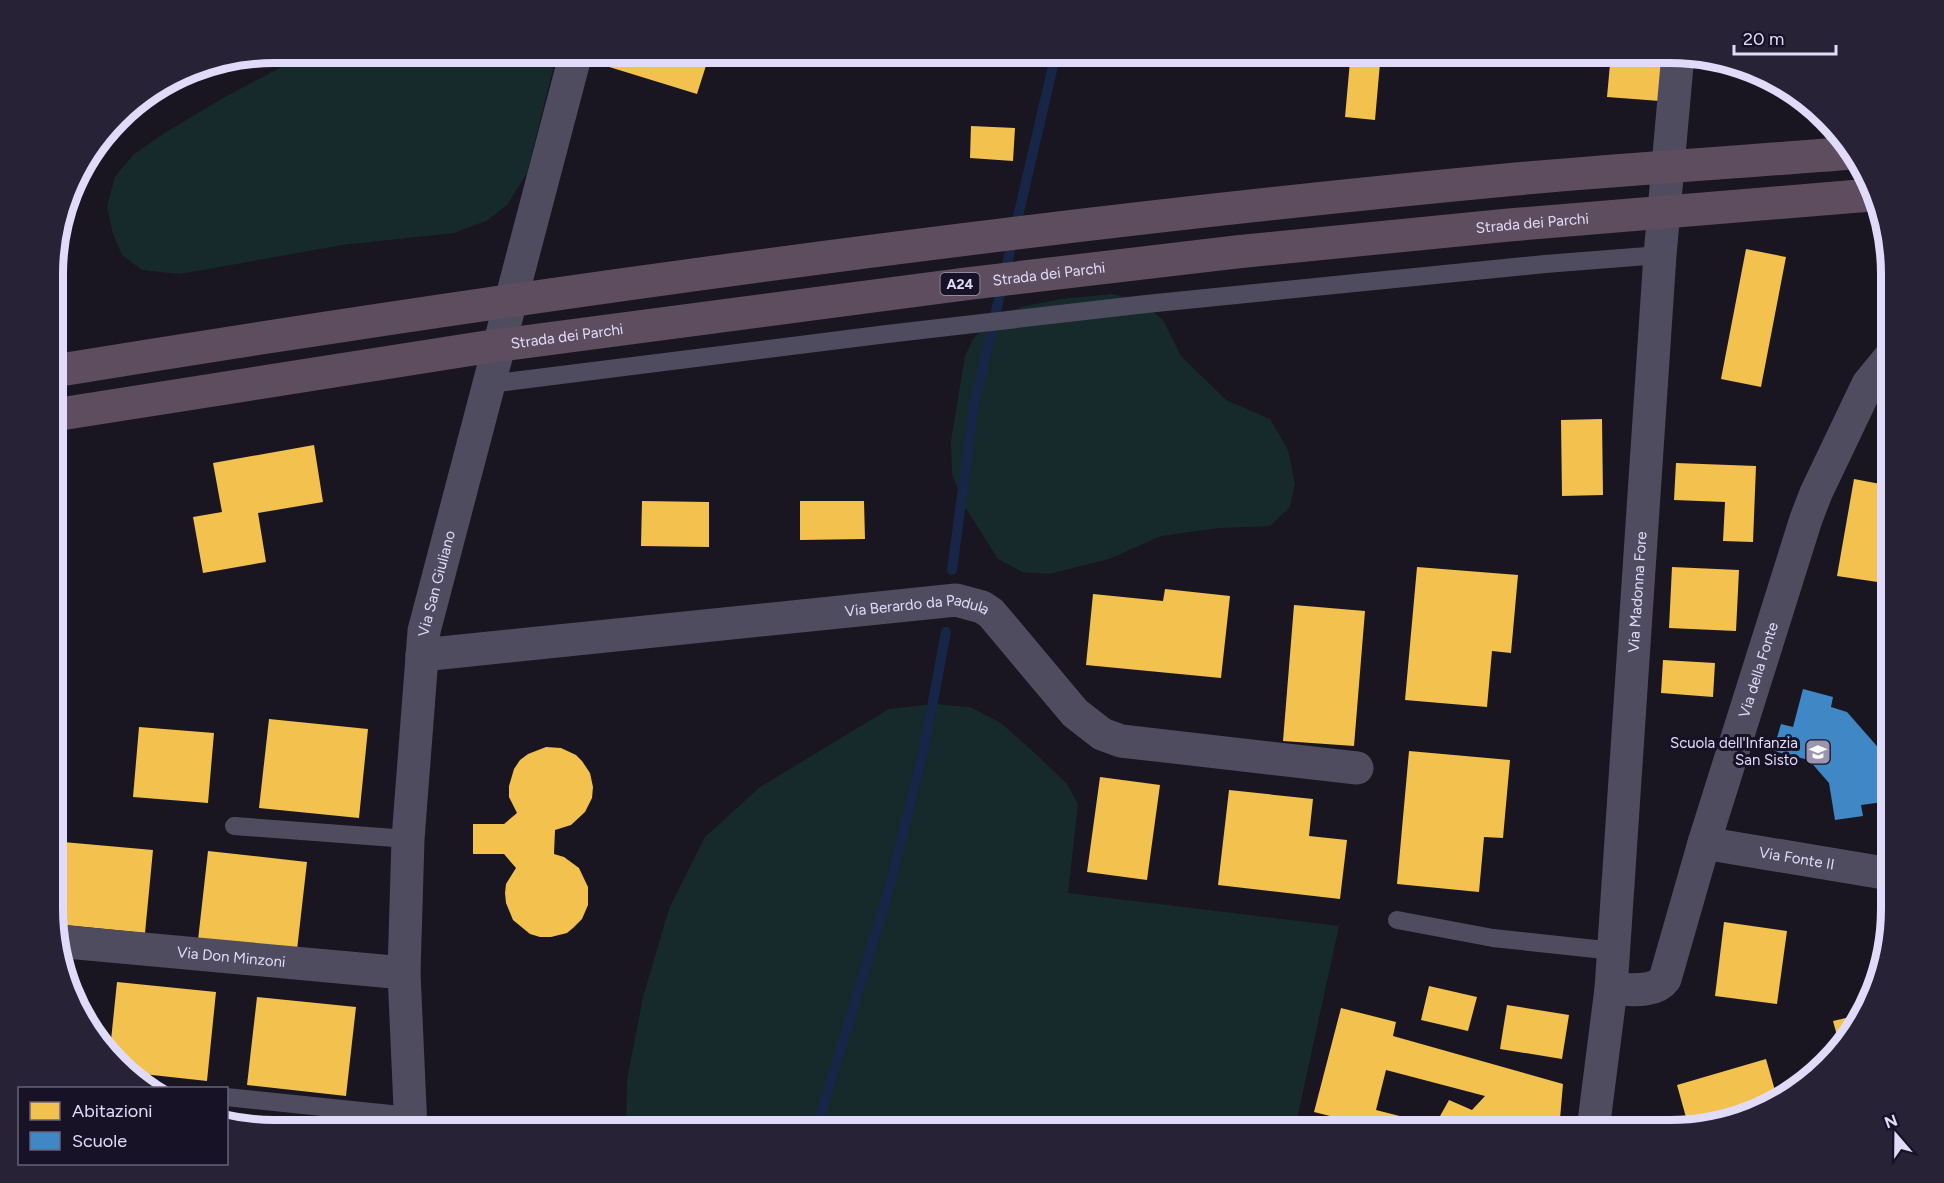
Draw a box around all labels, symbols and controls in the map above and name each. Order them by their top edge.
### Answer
scale bar [1734,18,1836,56]
text: 20 m [1743,28,1784,50]
street label: Strada dei Parchi [1475,209,1589,237]
street label: Strada dei Parchi [992,259,1106,290]
road number: A24 [940,273,980,295]
street label: Strada dei Parchi [510,320,624,353]
street label: Via San Giuliano [415,528,459,637]
street label: Via Madonna Fore [1624,531,1651,653]
street label: Via Berardo da Padula [844,591,993,620]
street label: Via della Fonte [1735,620,1782,720]
place label: Scuola dell'Infanzia San Sisto [1670,734,1798,769]
school or university icon: Scuola dell'Infanzia San Sisto [1803,737,1833,767]
street label: Via Fonte II [1758,843,1836,874]
street label: Via Don Minzoni [176,943,286,971]
legend [18,1087,228,1165]
text: Abitazioni [72,1100,153,1122]
north arrow [1866,1105,1926,1165]
text: N [1882,1110,1900,1132]
text: Scuole [72,1130,127,1152]

